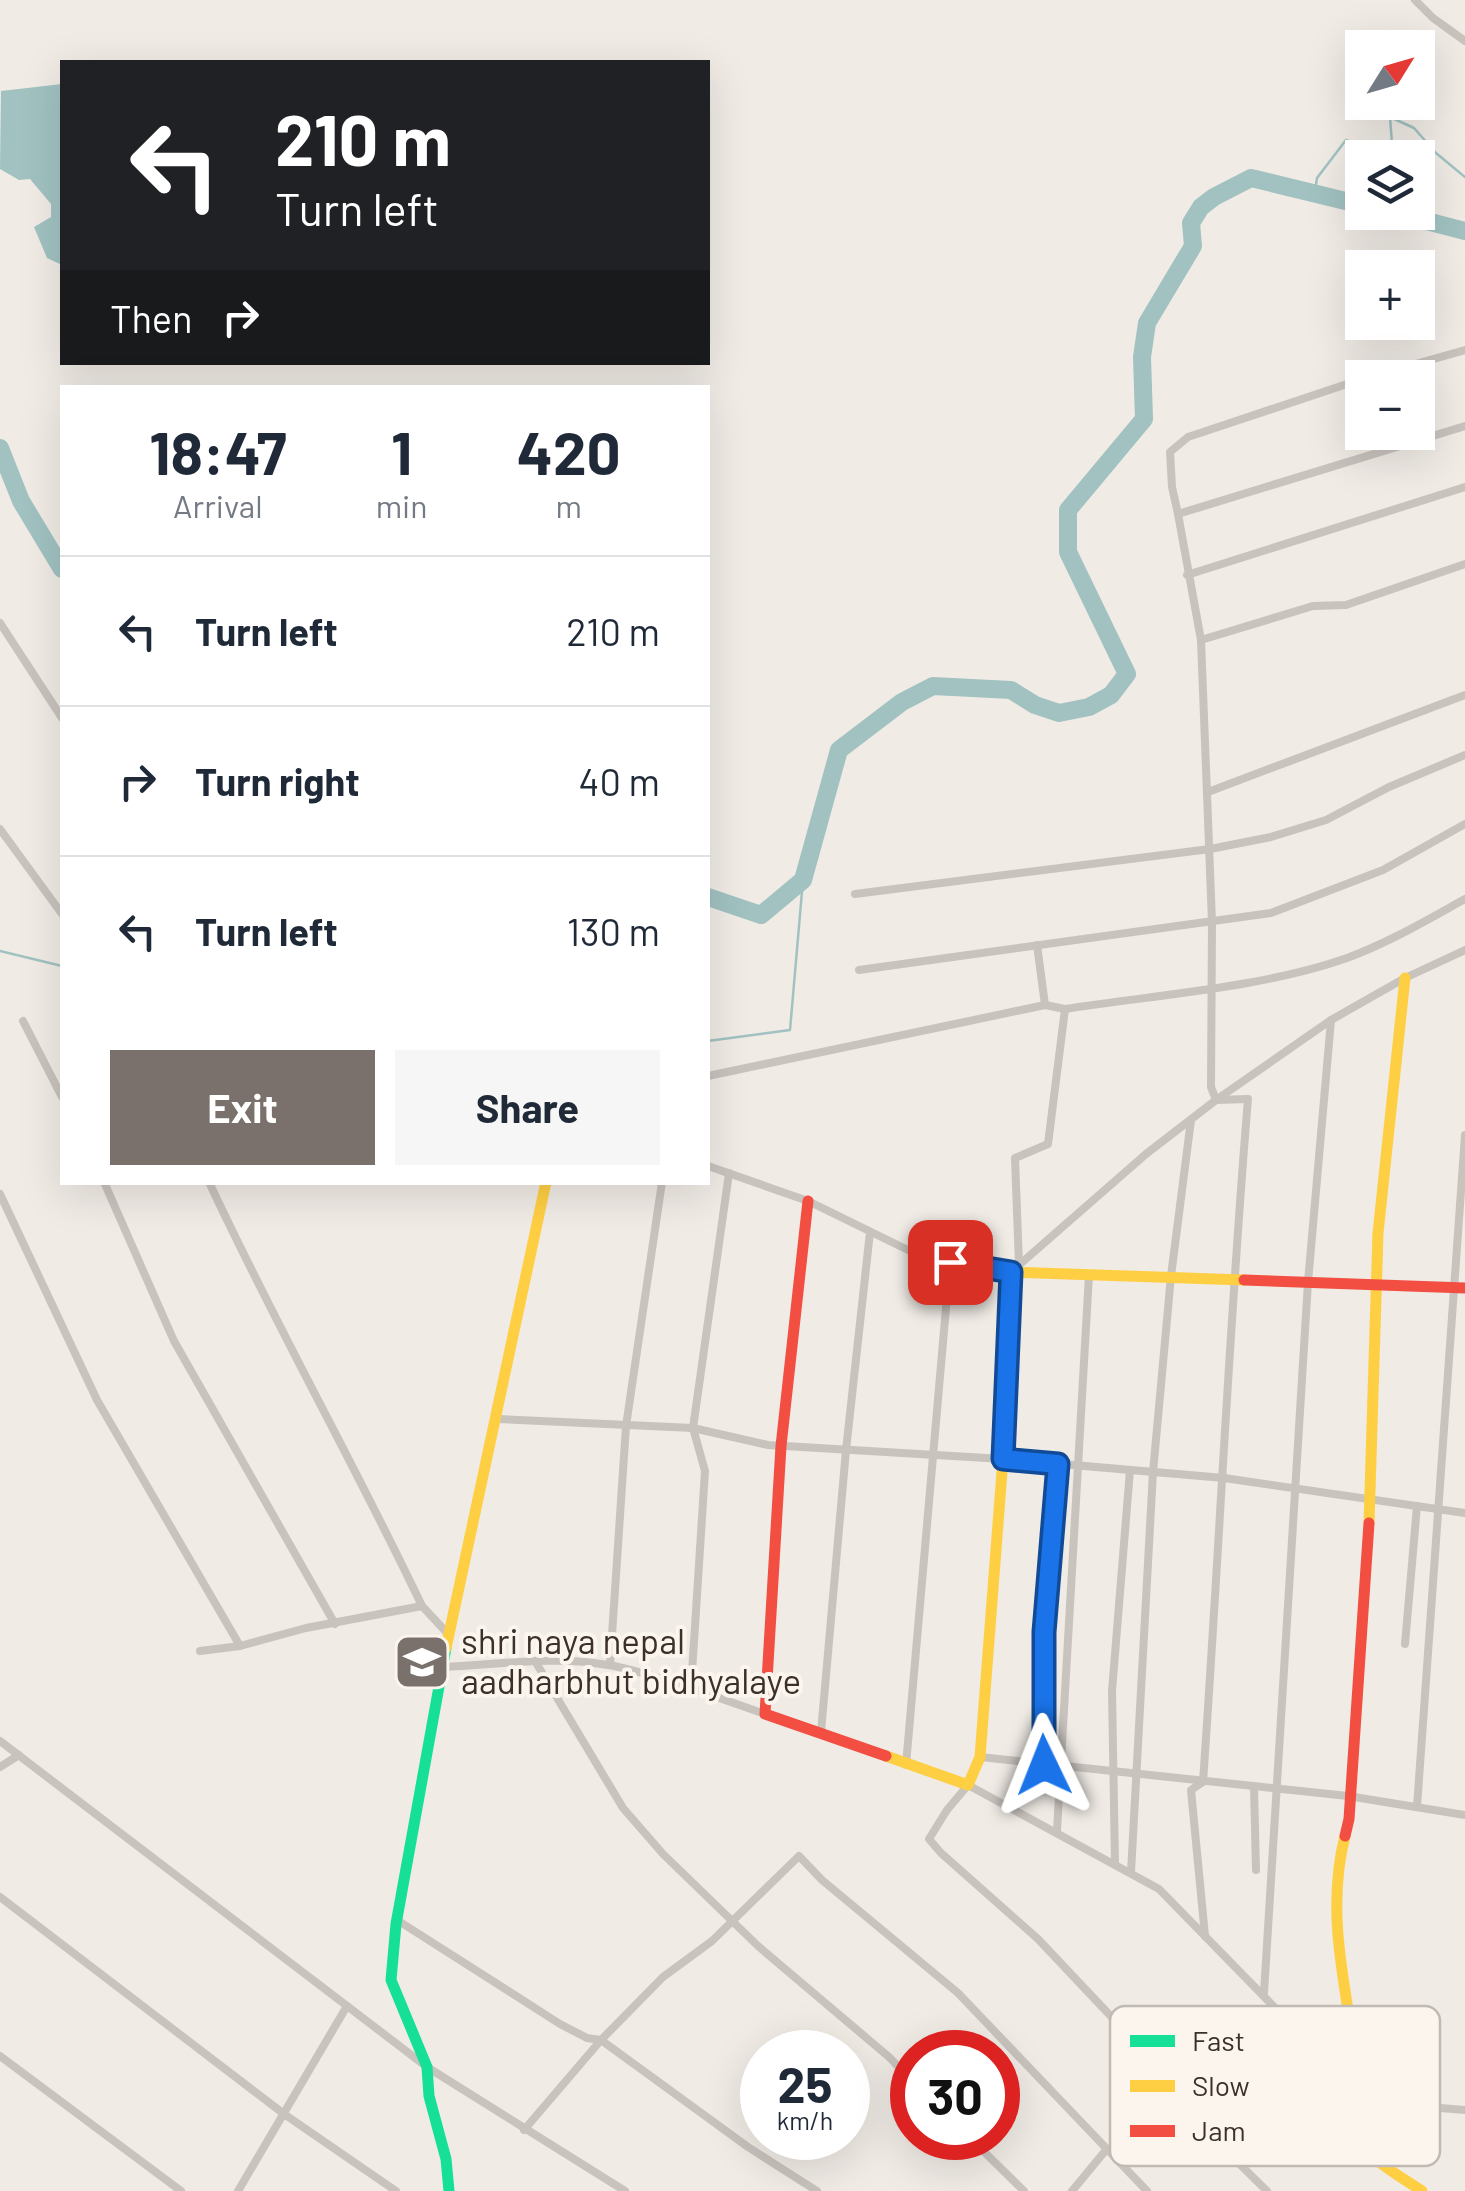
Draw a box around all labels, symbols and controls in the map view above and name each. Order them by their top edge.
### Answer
north arrow [1345,30,1435,120]
map controls [1345,30,1435,450]
text: 210 m [275,96,451,180]
icon: left [110,100,240,230]
button: layers [1345,140,1435,230]
text: Turn left [275,181,439,235]
button: + [1345,250,1435,340]
icon: right [213,290,268,345]
text: Then [110,295,193,341]
button: − [1345,360,1435,450]
text: 18:47 [149,415,286,487]
text: 1 [391,415,412,487]
text: 420 [517,415,621,487]
text: Arrival [173,486,263,524]
text: min [376,486,428,524]
text: m [555,486,582,524]
icon: left [110,604,165,659]
text: Turn left [195,608,338,654]
text: 210 m [566,608,660,654]
icon: right [110,754,165,809]
text: Turn right [195,758,360,804]
text: 40 m [579,758,660,804]
icon: left [110,904,165,959]
text: Turn left [195,908,338,954]
text: 130 m [567,908,660,954]
button: Exit [110,1050,375,1165]
button: Share [395,1050,660,1165]
pin [908,1220,993,1305]
icon: arrive [923,1235,978,1290]
place label: shri naya nepal aadharbhut bidhyalaye [461,1619,801,1701]
school or university icon: shri naya nepal aadharbhut bidhyalaye [392,1632,452,1692]
position arrow [992,1713,1096,1817]
legend [1110,2006,1440,2166]
text: Fast [1192,2023,1245,2057]
speed limit sign: 30 [890,2030,1020,2160]
text: 25 [778,2053,832,2113]
text: Slow [1192,2068,1250,2102]
text: km/h [777,2105,833,2135]
text: Jam [1192,2113,1246,2147]

